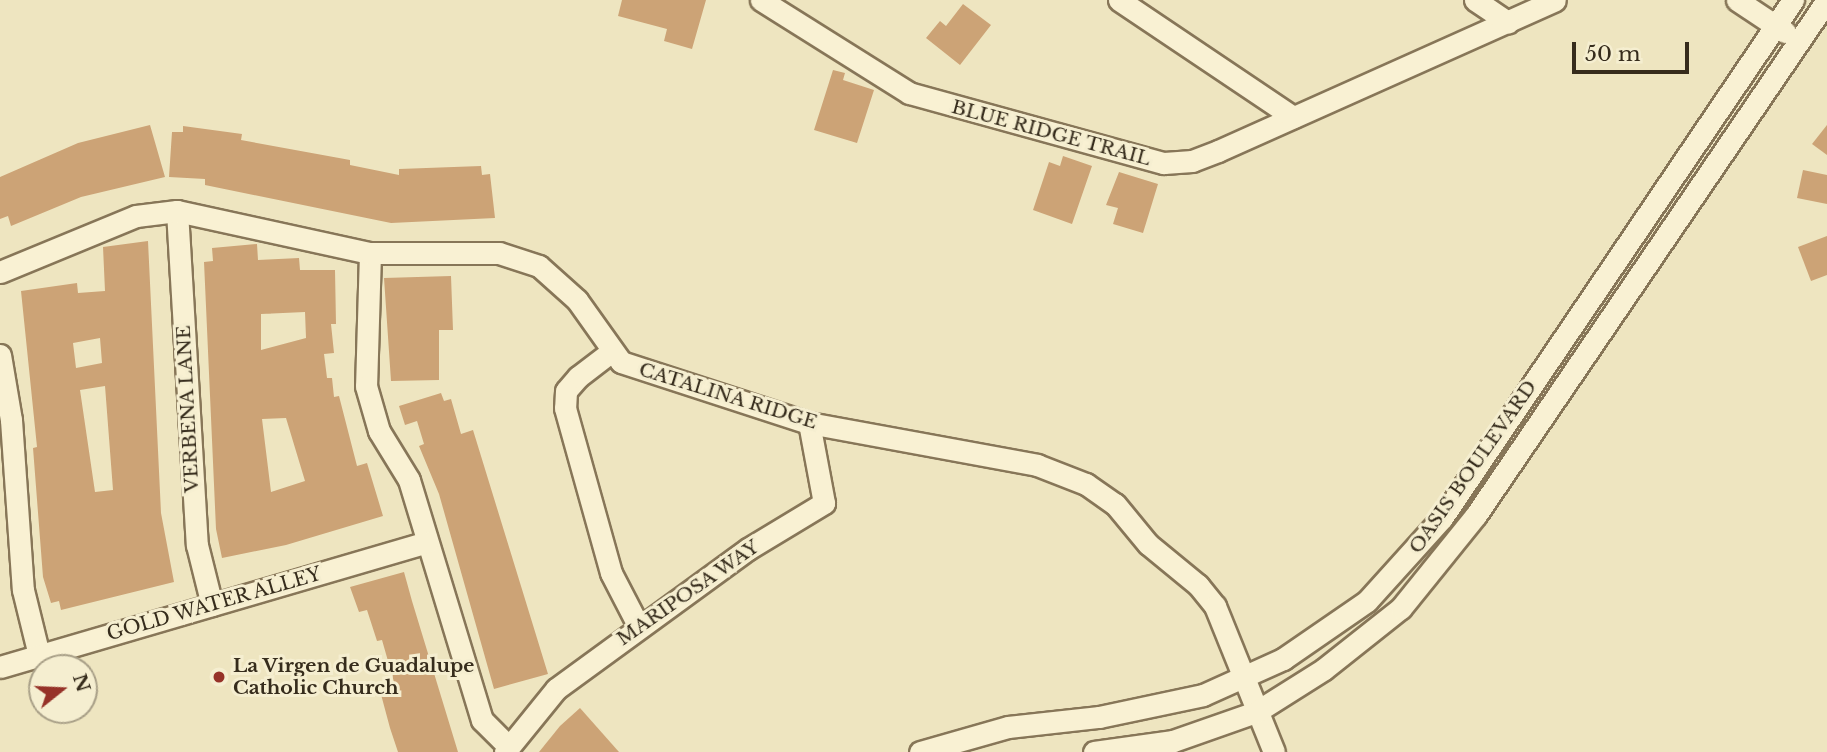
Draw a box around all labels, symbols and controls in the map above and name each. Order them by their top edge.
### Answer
scale bar [1575,28,1692,72]
text: 50 m [1585,41,1640,67]
street label: BLUE RIDGE TRAIL [949,95,1153,171]
street label: VERBENA LANE [172,324,204,494]
street label: CATALINA RIDGE [636,358,820,434]
street label: OASIS BOULEVARD [1405,376,1541,558]
street label: MARIPOSA WAY [612,535,764,651]
street label: GOLD WATER ALLEY [103,562,325,646]
north arrow [28,654,98,724]
place label: La Virgen de Guadalupe Catholic Church [233,655,475,699]
marker: La Virgen de Guadalupe Catholic Church [211,669,227,685]
text: N [68,671,95,695]

